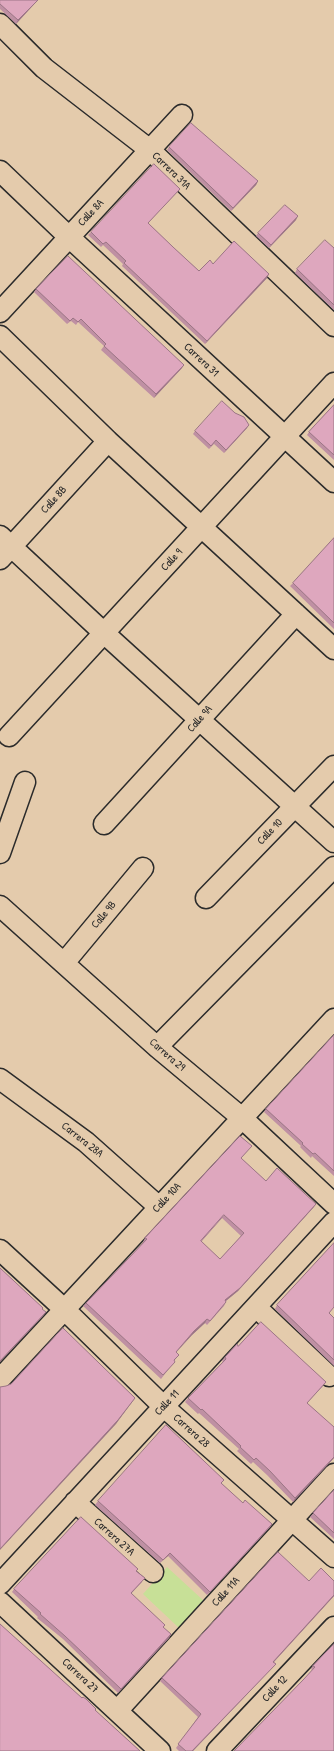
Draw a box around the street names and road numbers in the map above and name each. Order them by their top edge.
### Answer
street label: Carrera 31A [149,149,193,193]
street label: Calle 8A [75,197,107,229]
street label: Carrera 31 [181,340,221,380]
street label: Calle 8B [38,484,70,516]
street label: Calle 9 [158,546,186,574]
street label: Calle 9A [185,703,215,735]
street label: Calle 10 [255,816,285,848]
street label: Calle 9B [89,899,119,931]
street label: Carrera 29 [146,1036,188,1074]
street label: Carrera 28A [58,1120,106,1160]
street label: Calle 10A [150,1180,184,1216]
street label: Calle 11 [152,1388,182,1418]
street label: Carrera 28 [170,1411,212,1451]
street label: Carrera 27A [91,1515,137,1559]
street label: Calle 11A [209,1574,243,1610]
street label: Carrera 27 [59,1656,101,1696]
street label: Calle 12 [260,1673,290,1705]

